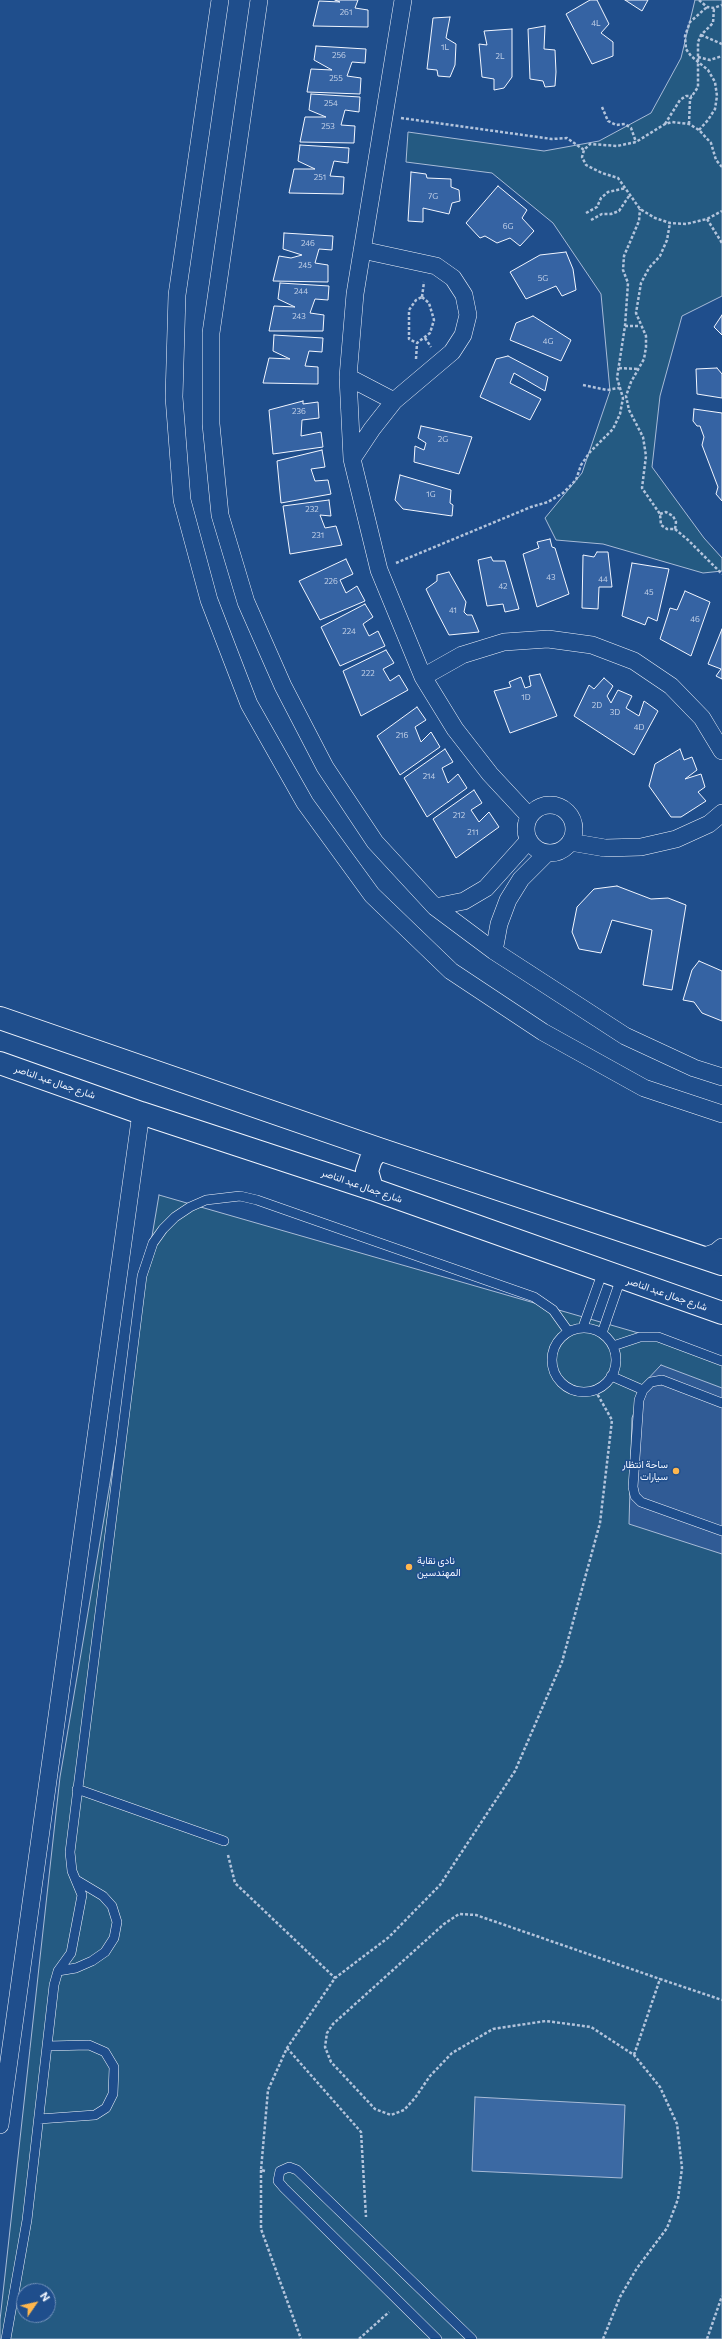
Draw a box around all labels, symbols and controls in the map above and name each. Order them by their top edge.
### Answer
house number: 261 [340,7,352,17]
house number: 4L [591,18,601,28]
house number: 1L [441,42,449,52]
house number: 256 [332,50,346,60]
house number: 2L [495,51,505,61]
house number: 255 [329,73,343,83]
house number: 254 [324,98,338,108]
house number: 253 [321,121,335,131]
house number: 251 [314,172,326,182]
house number: 7G [428,191,438,201]
house number: 6G [503,221,513,231]
house number: 246 [301,238,315,248]
house number: 245 [298,260,312,270]
house number: 5G [538,273,548,283]
house number: 244 [294,286,308,296]
house number: 243 [292,311,306,321]
house number: 4G [543,336,553,346]
house number: 236 [292,406,306,416]
house number: 2G [438,434,448,444]
house number: 1G [426,489,436,499]
house number: 232 [305,504,319,514]
house number: 231 [312,530,324,540]
house number: 43 [546,572,556,582]
house number: 44 [598,574,608,584]
house number: 226 [324,576,338,586]
house number: 42 [498,581,508,591]
house number: 45 [644,587,654,597]
house number: 41 [449,605,457,615]
house number: 46 [690,614,700,624]
house number: 224 [342,626,356,636]
house number: 222 [361,668,375,678]
house number: 1D [521,692,531,702]
house number: 2D [592,700,602,710]
house number: 3D [610,707,620,717]
house number: 4D [634,722,644,732]
house number: 216 [396,730,408,740]
house number: 214 [423,771,435,781]
house number: 212 [453,810,465,820]
house number: 211 [467,827,479,837]
street label: شارع جمال عبد الناصر [13,1063,97,1101]
street label: شارع جمال عبد الناصر [320,1167,404,1205]
street label: شارع جمال عبد الناصر [625,1275,709,1313]
place label: ساحة انتظار سيارات [622,1459,668,1482]
marker: ساحة انتظار سيارات [671,1466,681,1476]
place label: نادى نقابة المهندسين [417,1555,461,1578]
marker: نادى نقابة المهندسين [404,1562,414,1572]
north arrow [16,2283,56,2323]
text: N [38,2290,53,2304]

